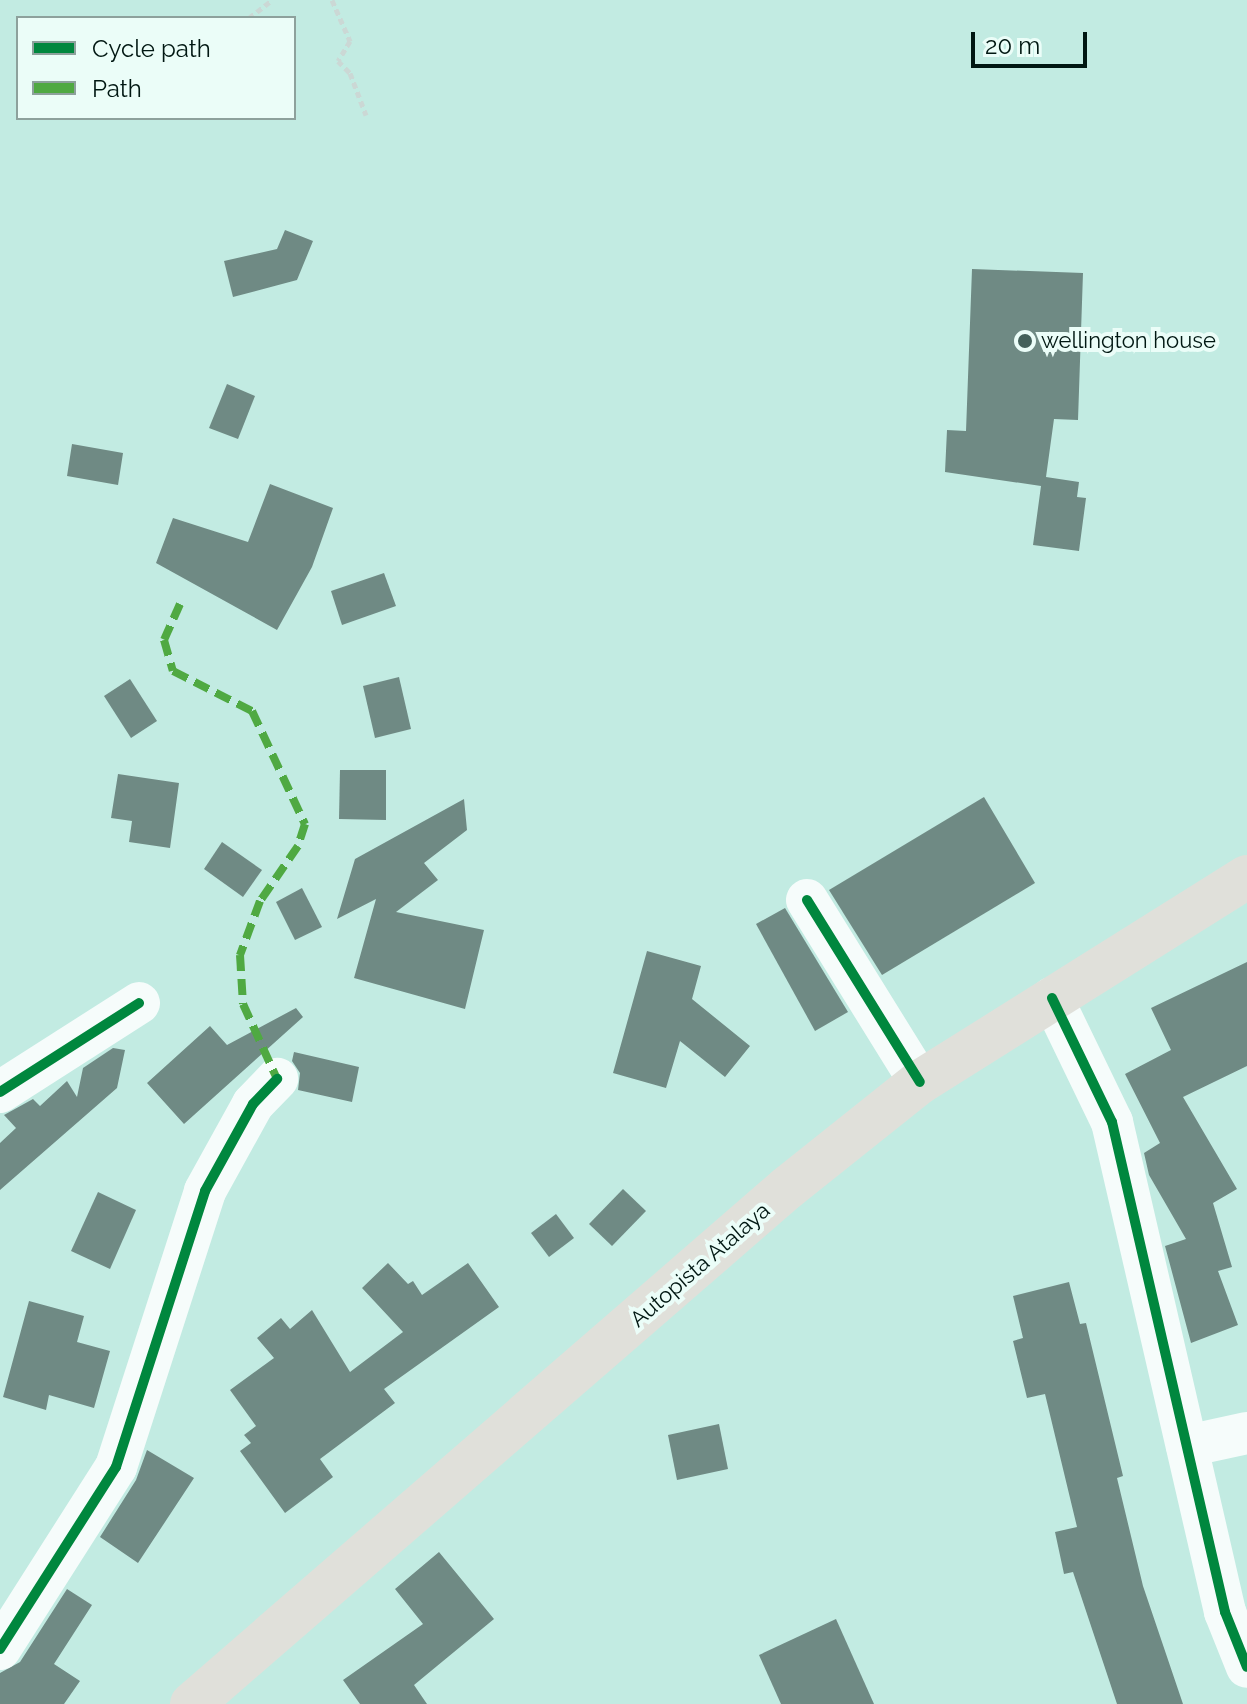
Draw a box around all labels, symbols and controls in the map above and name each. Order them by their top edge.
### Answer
legend [16,16,296,120]
scale bar [975,16,1091,66]
text: 20 m [985,31,1040,60]
text: Cycle path [92,34,211,63]
text: Path [92,74,142,103]
place label: wellington house [1041,328,1216,354]
marker: wellington house [1016,332,1034,350]
street label: Autopista Atalaya [625,1197,775,1333]

